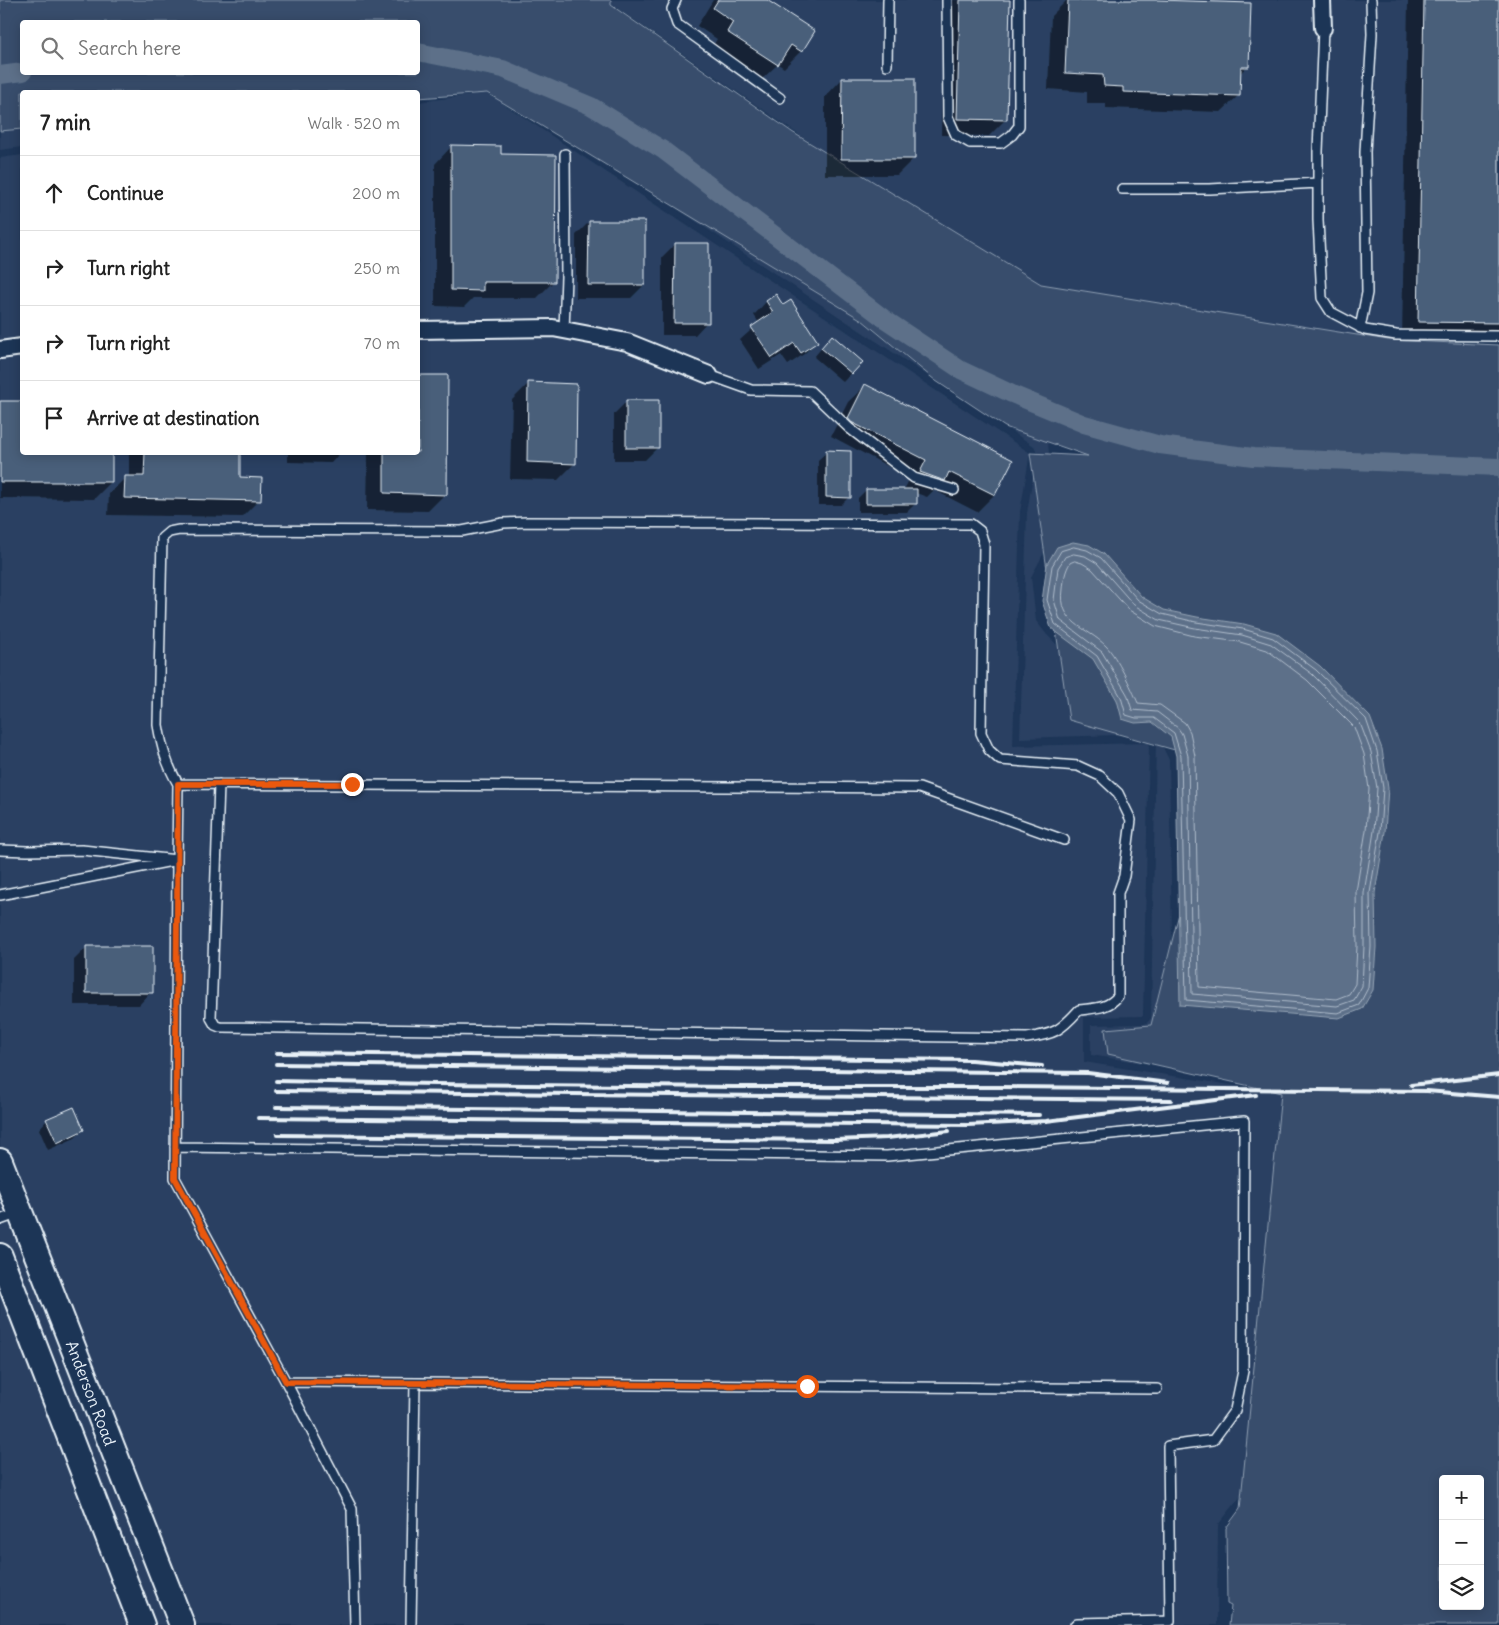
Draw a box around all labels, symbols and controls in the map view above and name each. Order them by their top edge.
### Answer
search box [20,20,420,75]
icon: search [38,34,66,62]
text: Search here [78,36,181,60]
text: 7 min [40,109,91,136]
text: Walk · 520 m [308,113,400,133]
icon: ahead [40,179,68,207]
text: Continue [87,181,164,205]
text: 200 m [352,183,400,203]
icon: right [40,254,68,282]
text: Turn right [87,256,170,280]
text: 250 m [354,258,400,278]
icon: right [40,329,68,357]
text: Turn right [87,331,170,355]
text: 70 m [364,333,400,353]
icon: arrive [40,404,68,432]
text: Arrive at destination [87,406,260,430]
route end [341,773,364,796]
street label: Anderson Road [62,1338,120,1448]
route start [796,1375,819,1398]
map controls [1439,1475,1484,1610]
button: + [1439,1475,1484,1520]
button: − [1439,1520,1484,1565]
button: layers [1439,1565,1484,1610]

